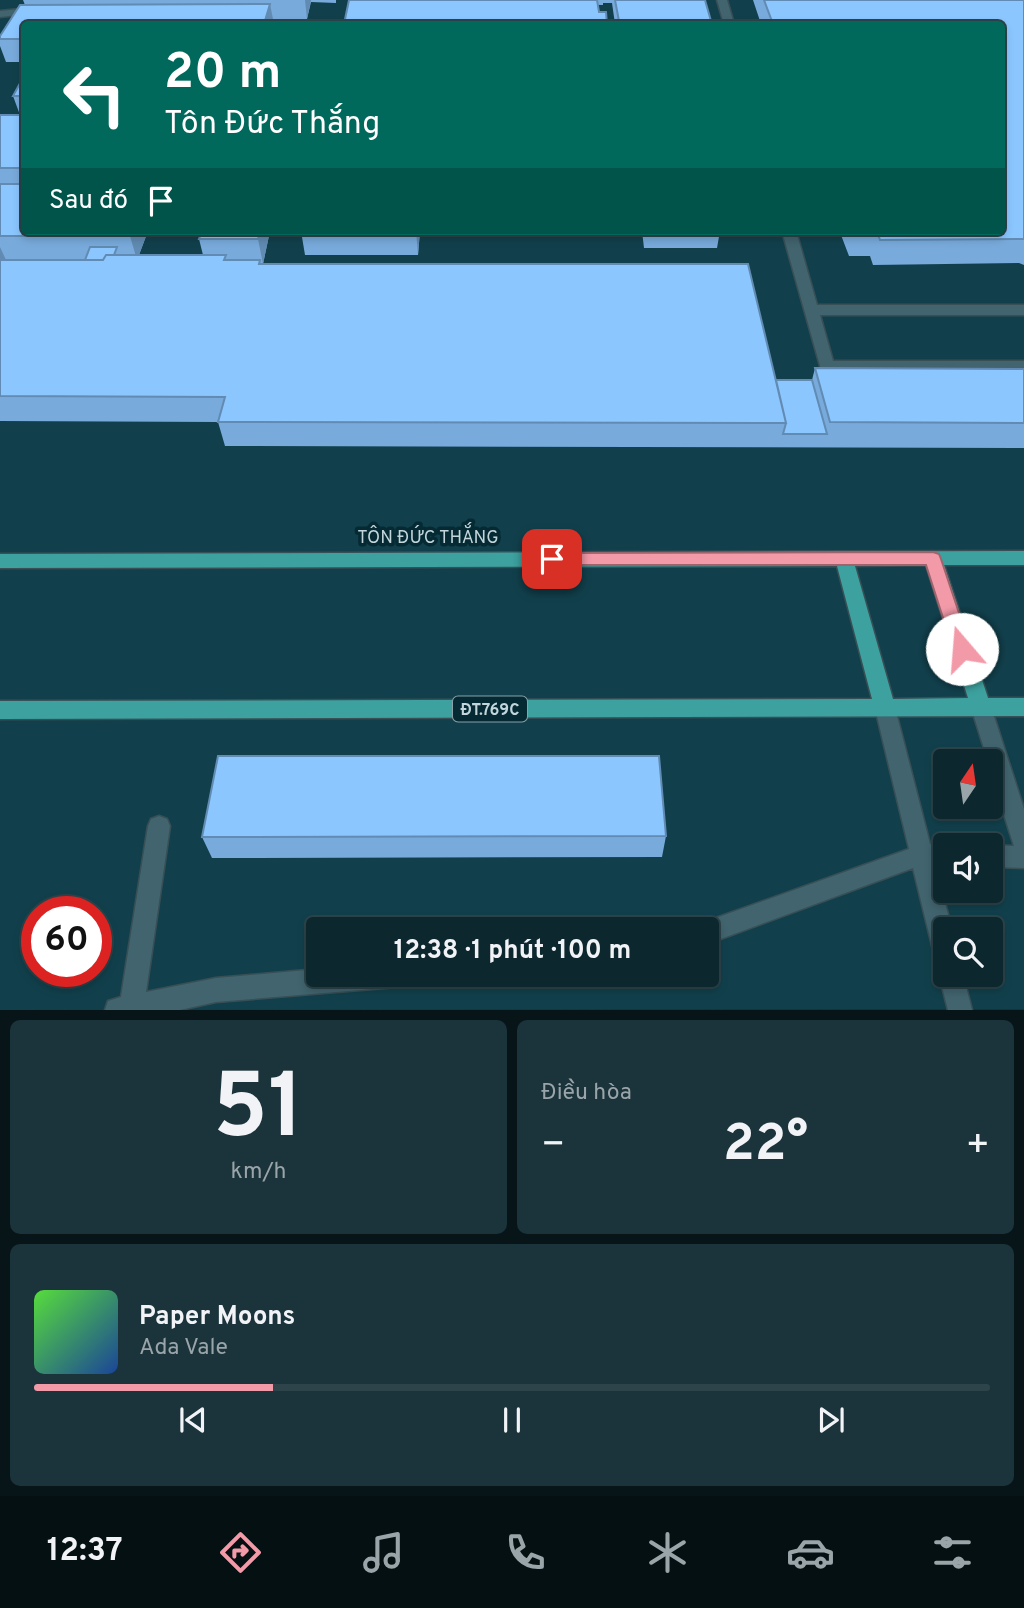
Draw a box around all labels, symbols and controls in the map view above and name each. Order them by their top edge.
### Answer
text: 20 m [164,44,281,106]
icon: left [49,49,140,140]
text: Tôn Đức Thắng [164,105,380,145]
icon: arrive [142,182,180,220]
text: Sau đó [49,185,128,218]
street label: TÔN ĐỨC THẮNG [357,522,499,550]
pin [522,529,582,589]
icon: arrive [533,540,571,578]
position arrow [925,612,999,686]
road number: ĐT.769C [453,696,527,722]
north arrow [933,749,1003,819]
map controls [933,749,1003,987]
button: sound [933,833,1003,903]
speed limit sign: 60 [21,896,112,987]
button: search [933,917,1003,987]
text: 12:38 · 1 phút · 100 m [394,935,631,968]
text: 51 [212,1055,305,1170]
text: Điều hòa [541,1079,632,1108]
text: 22° [723,1113,808,1179]
text: − [541,1122,566,1171]
text: + [965,1122,990,1171]
text: km/h [231,1158,286,1187]
text: Paper Moons [139,1301,295,1334]
text: Ada Vale [139,1334,228,1363]
icon: previous [174,1401,212,1439]
icon: pause [493,1401,531,1439]
icon: next [812,1401,850,1439]
icon: directions [216,1528,265,1577]
icon: music [359,1528,408,1577]
icon: phone [501,1528,550,1577]
icon: climate [643,1528,692,1577]
icon: car [786,1528,835,1577]
icon: filters [928,1528,977,1577]
text: 12:37 [47,1532,123,1572]

